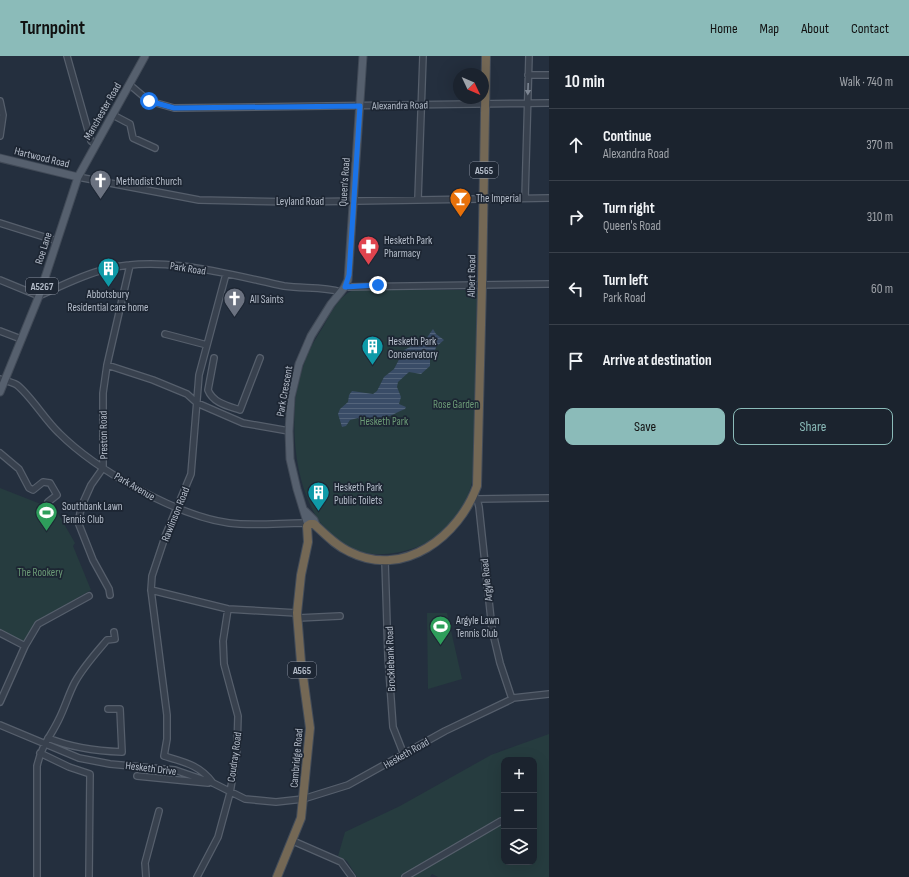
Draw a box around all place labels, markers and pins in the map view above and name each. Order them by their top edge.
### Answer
church icon: Methodist Church [87,168,113,201]
place label: Methodist Church [116,175,182,188]
bar icon: The Imperial [448,185,474,218]
place label: The Imperial [476,192,521,205]
pharmacy icon: Hesketh Park Pharmacy [355,233,381,266]
place label: Hesketh Park Pharmacy [384,234,433,260]
building icon: Abbotsbury Residential care home [95,255,121,288]
church icon: All Saints [222,286,248,319]
place label: Abbotsbury Residential care home [68,288,149,314]
place label: All Saints [249,293,284,306]
building icon: Hesketh Park Conservatory [360,334,386,367]
place label: Hesketh Park Conservatory [388,335,439,361]
building icon: Hesketh Park Public Toilets [305,480,331,513]
place label: Hesketh Park Public Toilets [334,481,383,507]
sports icon: Southbank Lawn Tennis Club [33,499,59,532]
place label: Southbank Lawn Tennis Club [62,500,123,526]
sports icon: Argyle Lawn Tennis Club [428,613,454,646]
place label: Argyle Lawn Tennis Club [455,614,500,640]

